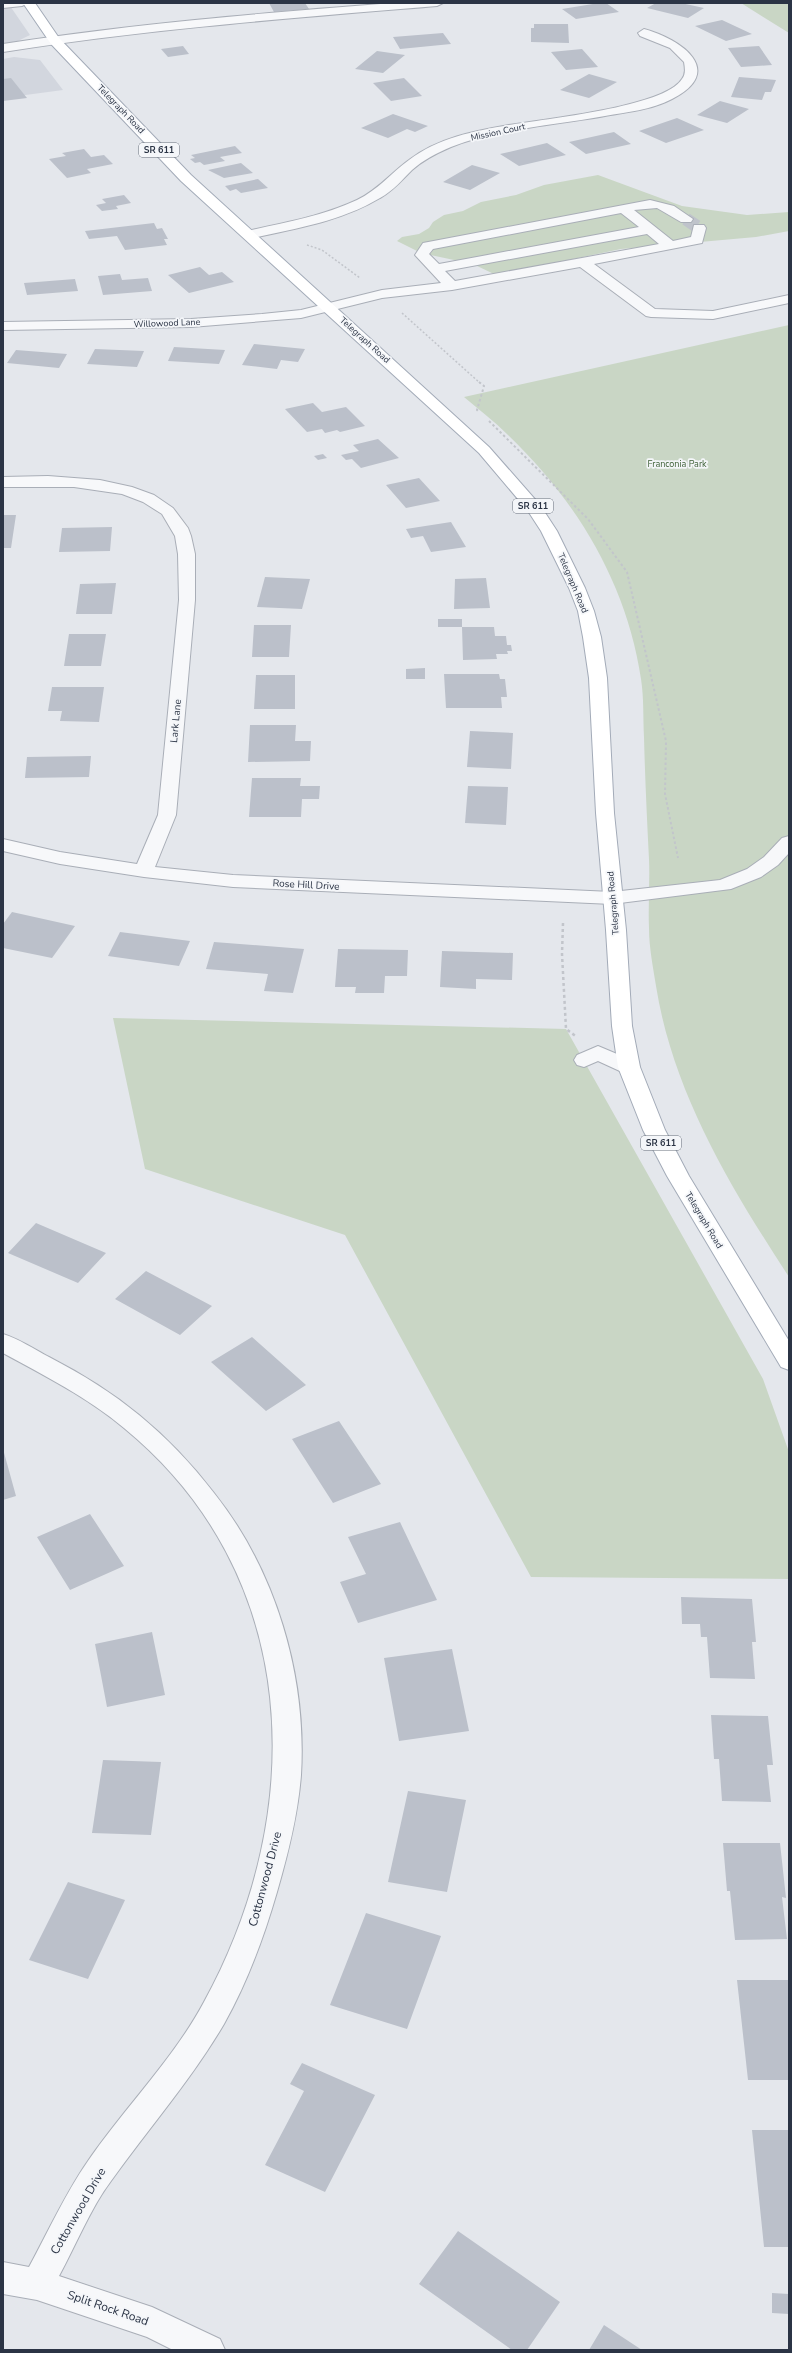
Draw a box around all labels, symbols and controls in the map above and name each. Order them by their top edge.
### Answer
street label: Telegraph Road [95,82,147,136]
street label: Mission Court [470,120,527,144]
road number: SR 611 [139,143,179,157]
street label: Telegraph Road [337,314,393,366]
street label: Willowood Lane [133,316,201,330]
park label: Franconia Park [647,458,707,470]
road number: SR 611 [513,499,553,513]
street label: Telegraph Road [555,551,591,615]
street label: Lark Lane [167,699,185,743]
street label: Telegraph Road [604,871,622,935]
street label: Rose Hill Drive [272,876,340,894]
road number: SR 611 [641,1136,681,1150]
street label: Telegraph Road [682,1190,726,1250]
street label: Cottonwood Drive [245,1830,285,1928]
street label: Cottonwood Drive [47,2165,109,2257]
street label: Split Rock Road [65,2287,151,2329]

